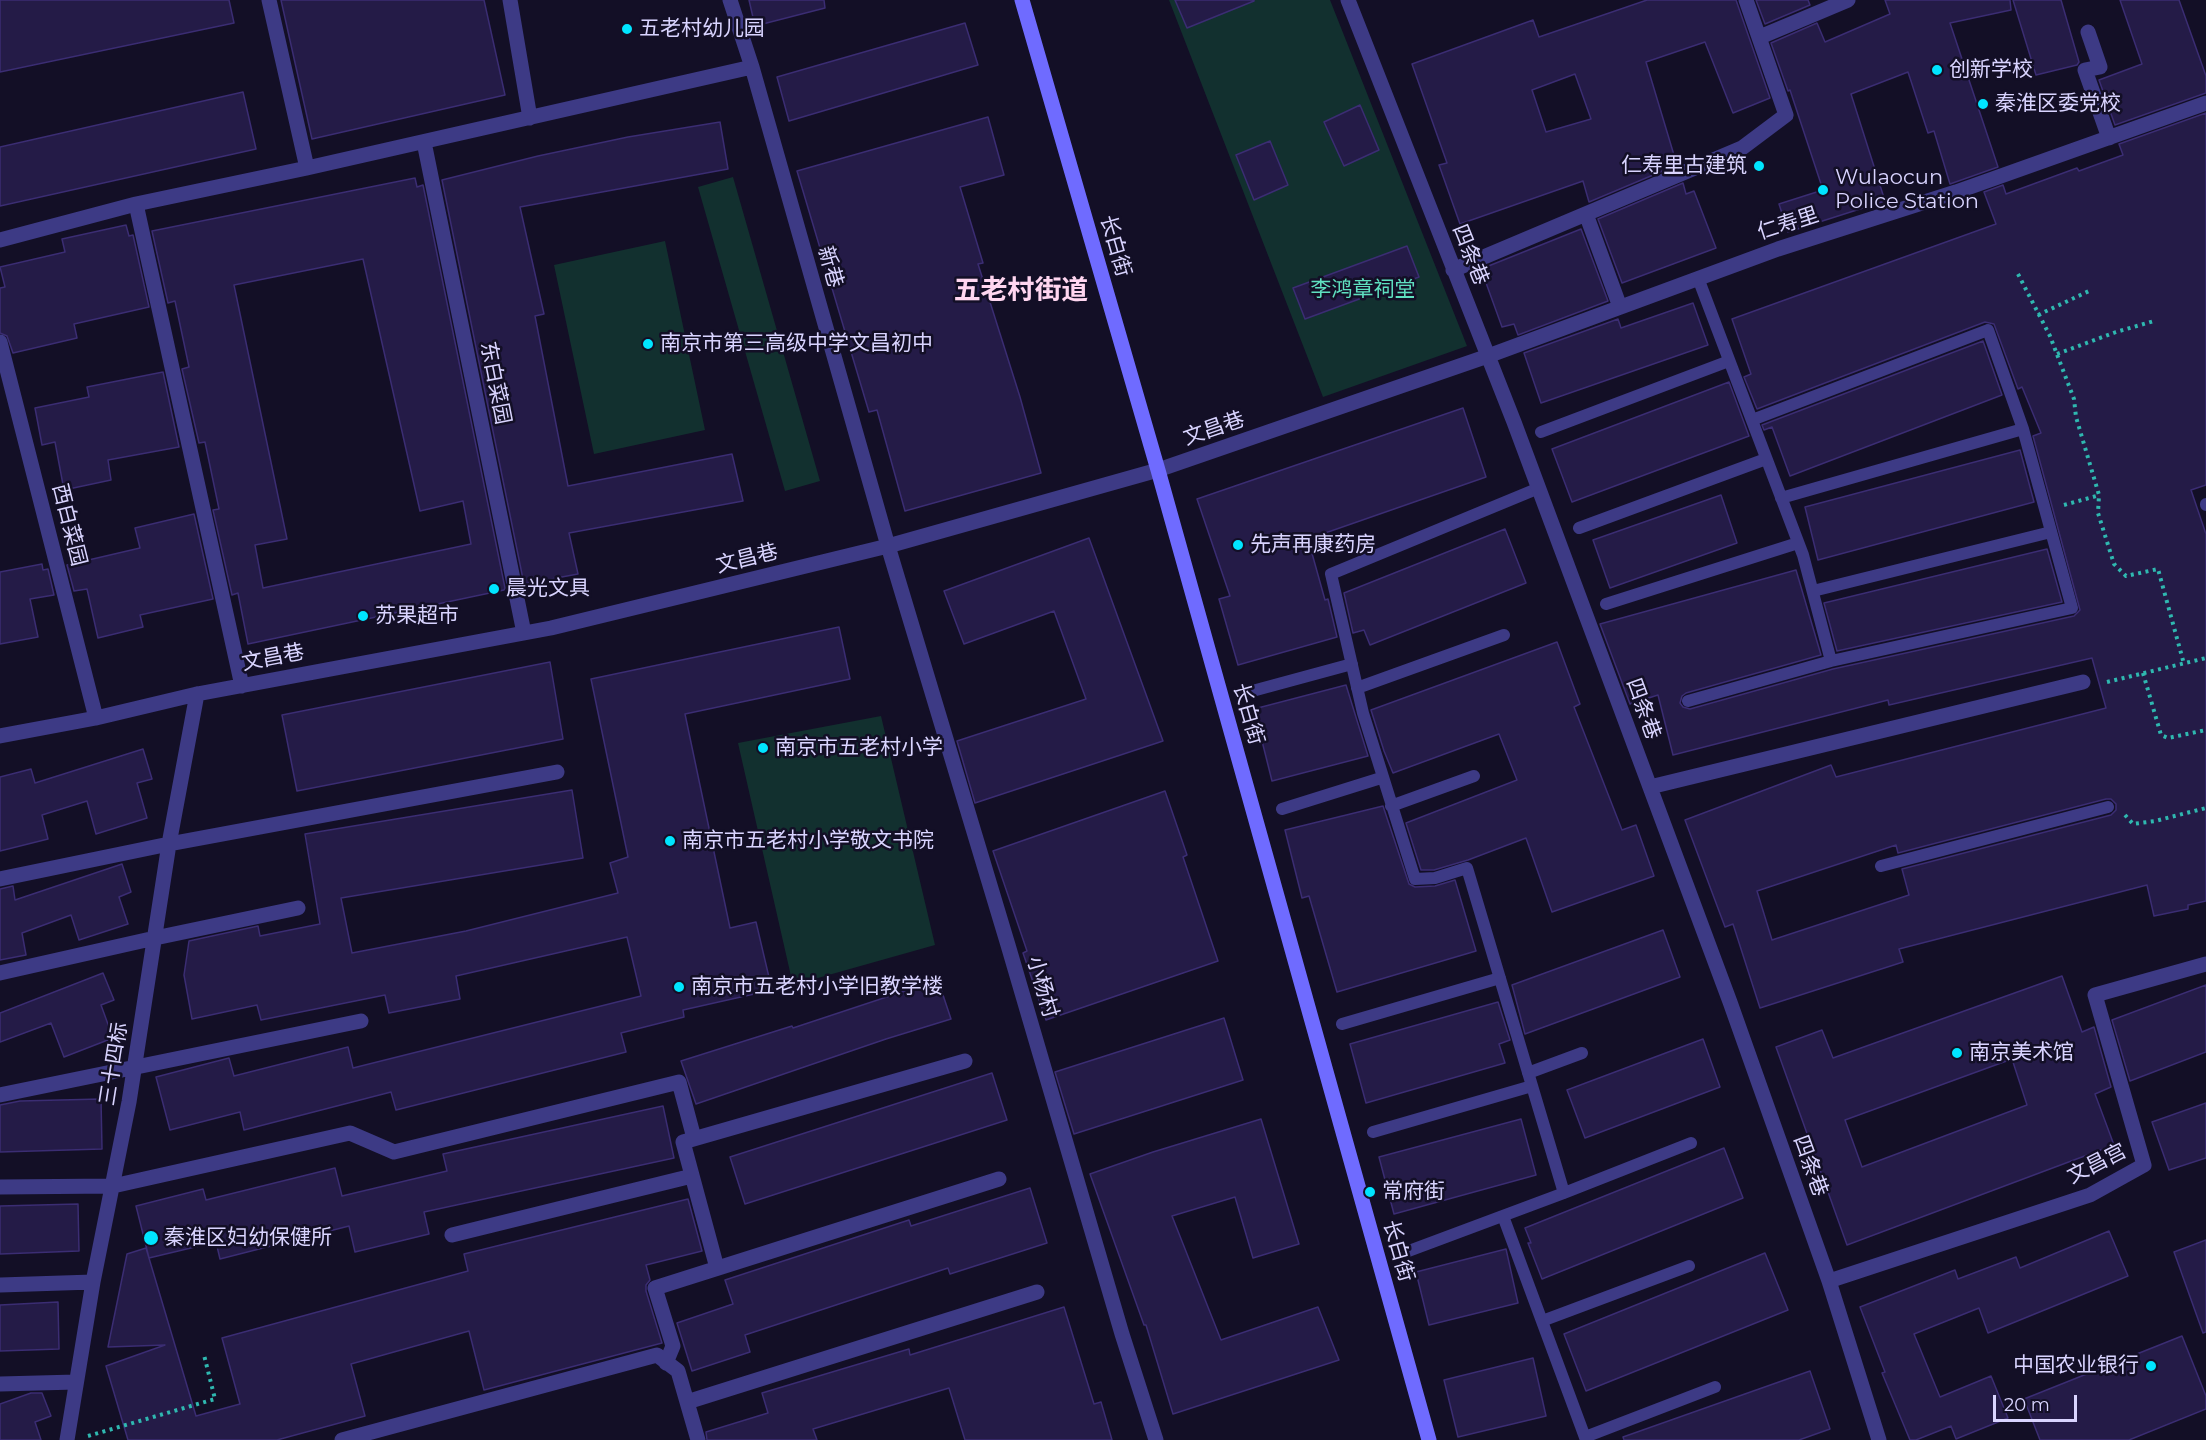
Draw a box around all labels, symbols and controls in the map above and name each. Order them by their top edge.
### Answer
place label: 五老村幼儿园 [639,16,765,42]
marker: 五老村幼儿园 [620,22,634,36]
place label: 创新学校 [1949,57,2033,83]
marker: 创新学校 [1930,63,1944,77]
place label: 秦淮区委党校 [1995,91,2121,117]
marker: 秦淮区委党校 [1976,97,1990,111]
place label: 仁寿里古建筑 [1621,153,1747,179]
marker: 仁寿里古建筑 [1752,159,1766,173]
place label: Wulaocun Police Station [1835,165,1979,215]
marker: Wulaocun Police Station [1816,183,1830,197]
street label: 仁寿里 [1754,202,1822,246]
street label: 长白街 [1094,212,1136,280]
street label: 四条巷 [1447,221,1493,289]
street label: 新巷 [812,243,848,291]
district label: 五老村街道 [954,275,1088,307]
park label: 李鸿章祠堂 [1311,277,1415,303]
place label: 南京市第三高级中学文昌初中 [660,331,933,357]
marker: 南京市第三高级中学文昌初中 [641,337,655,351]
street label: 东白菜园 [475,339,515,427]
street label: 文昌巷 [1180,407,1248,451]
street label: 西白菜园 [47,481,91,569]
place label: 先声再康药房 [1250,532,1376,558]
marker: 先声再康药房 [1231,538,1245,552]
street label: 文昌巷 [713,539,781,579]
place label: 晨光文具 [506,576,590,602]
marker: 晨光文具 [487,582,501,596]
place label: 苏果超市 [375,603,459,629]
marker: 苏果超市 [356,609,370,623]
street label: 文昌巷 [240,640,306,676]
street label: 四条巷 [1620,675,1666,743]
street label: 长白街 [1227,680,1269,748]
place label: 南京市五老村小学 [775,735,943,761]
marker: 南京市五老村小学 [756,741,770,755]
place label: 南京市五老村小学敬文书院 [682,828,934,854]
marker: 南京市五老村小学敬文书院 [663,834,677,848]
street label: 小杨村 [1021,953,1063,1021]
place label: 南京市五老村小学旧教学楼 [691,974,943,1000]
marker: 南京市五老村小学旧教学楼 [672,980,686,994]
street label: 三十四标 [95,1021,133,1107]
place label: 南京美术馆 [1969,1040,2074,1066]
marker: 南京美术馆 [1950,1046,1964,1060]
street label: 四条巷 [1787,1132,1833,1200]
street label: 文昌宫 [2063,1138,2131,1190]
place label: 常府街 [1382,1179,1445,1205]
marker: 常府街 [1363,1185,1377,1199]
street label: 长白街 [1377,1217,1419,1285]
place label: 秦淮区妇幼保健所 [164,1225,332,1251]
marker: 秦淮区妇幼保健所 [142,1229,160,1247]
place label: 中国农业银行 [2013,1353,2139,1379]
marker: 中国农业银行 [2144,1359,2158,1373]
scale bar [1996,1383,2080,1421]
text: 20 m [2004,1394,2050,1416]

